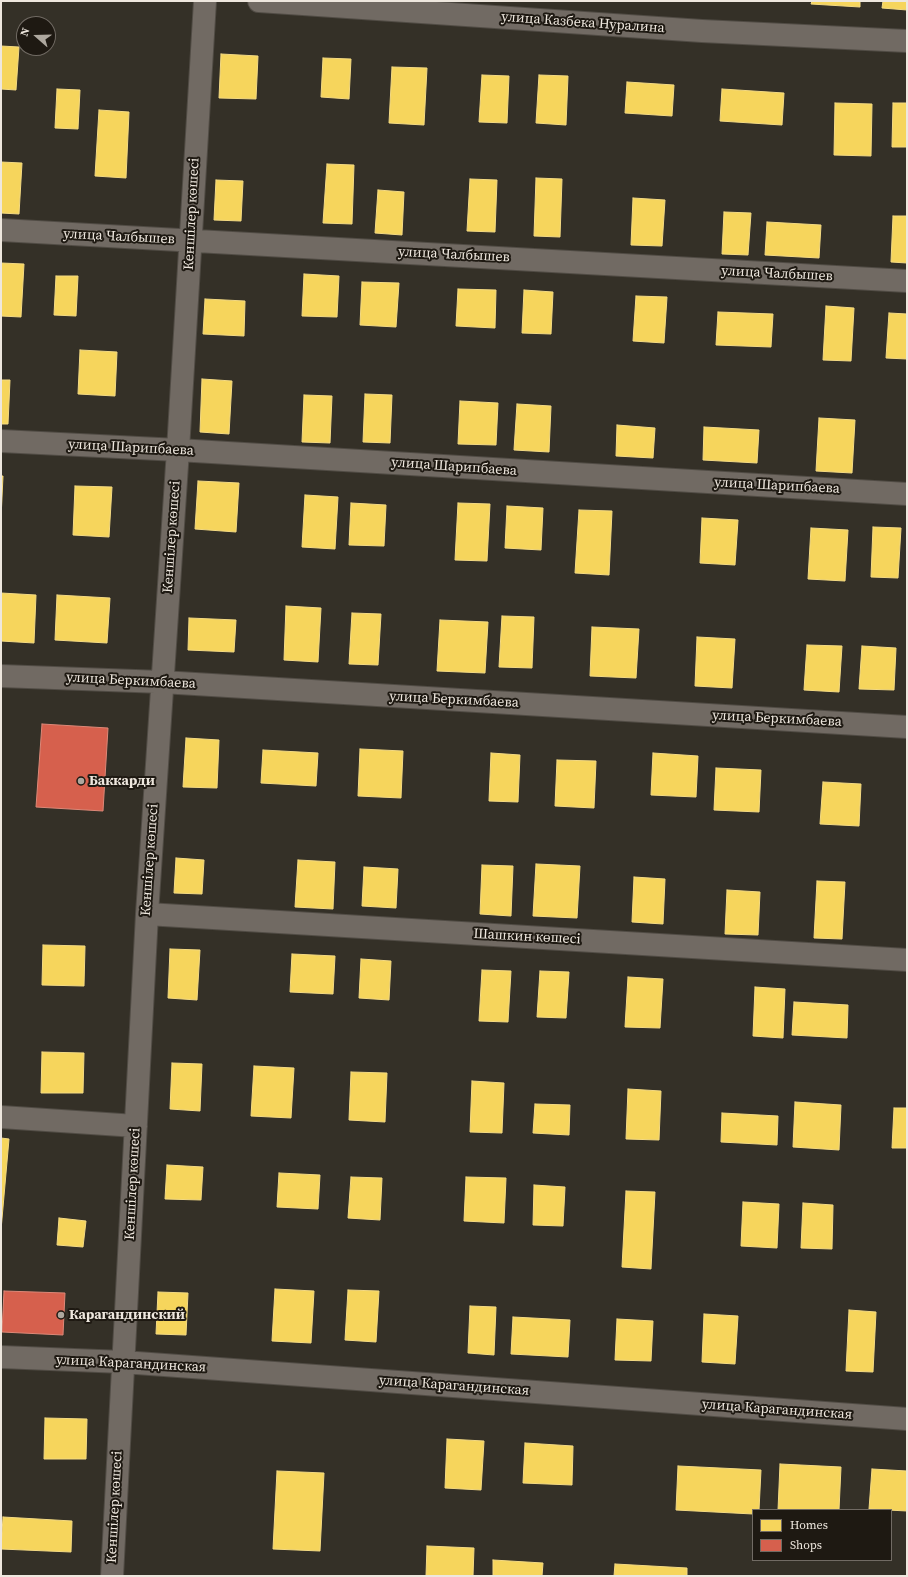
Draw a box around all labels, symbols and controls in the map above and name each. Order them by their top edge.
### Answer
street label: улица Казбека Нуралина [501,9,665,37]
north arrow [16,16,56,56]
text: N [17,26,34,38]
street label: Кеншілер көшесі [181,157,203,271]
street label: улица Чалбышев [63,226,175,248]
street label: улица Чалбышев [398,244,510,266]
street label: улица Чалбышев [721,263,833,285]
street label: улица Шарипбаева [68,436,194,460]
street label: улица Шарипбаева [391,454,517,480]
street label: улица Шарипбаева [714,474,840,498]
street label: Кеншілер көшесі [160,480,184,594]
street label: улица Беркимбаева [66,669,196,693]
street label: улица Беркимбаева [389,688,519,712]
street label: улица Беркимбаева [712,707,842,731]
place label: Баккарди [89,773,155,789]
marker: Баккарди [76,776,86,786]
street label: Кеншілер көшесі [138,803,162,917]
street label: Шашкин көшесі [473,926,581,948]
street label: Кеншілер көшесі [122,1127,144,1241]
place label: Карагандинский [69,1307,185,1323]
marker: Карагандинский [56,1310,66,1320]
street label: улица Карагандинская [55,1352,207,1376]
street label: улица Карагандинская [378,1372,530,1400]
street label: улица Карагандинская [701,1396,853,1424]
street label: Кеншілер көшесі [104,1450,126,1564]
legend [752,1509,892,1561]
text: Homes [790,1517,828,1533]
text: Shops [790,1537,822,1553]

